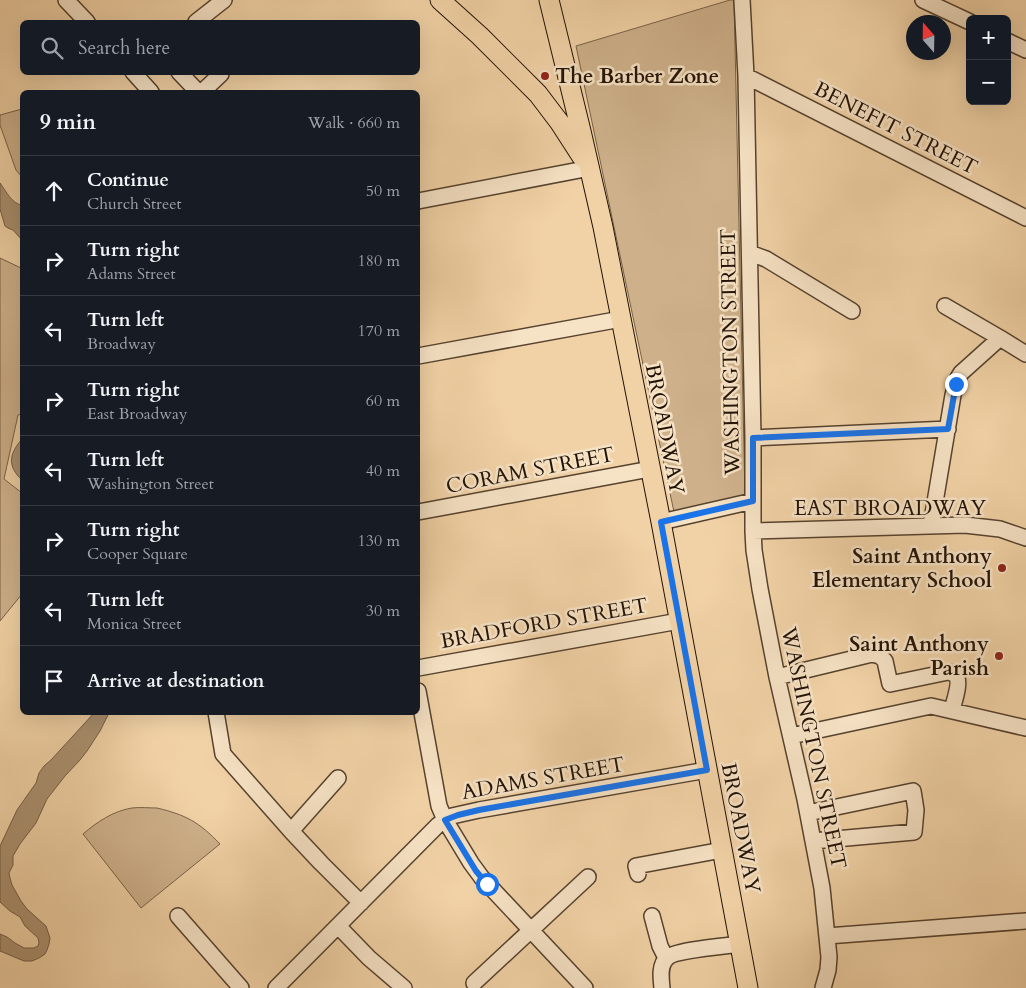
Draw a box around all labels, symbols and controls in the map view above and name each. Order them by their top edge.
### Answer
north arrow [906,15,951,60]
map controls [966,15,1011,105]
button: + [966,15,1011,60]
search box [20,20,420,75]
icon: search [38,34,66,62]
text: Search here [78,35,170,61]
button: − [966,60,1011,105]
place label: The Barber Zone [555,62,719,91]
marker: The Barber Zone [539,70,551,82]
street label: BENEFIT STREET [809,75,983,182]
text: 9 min [40,108,96,137]
text: Walk · 660 m [308,112,400,134]
text: Continue [87,167,169,193]
icon: ahead [40,177,68,205]
text: 50 m [366,180,400,202]
text: Church Street [87,193,182,215]
street label: WASHINGTON STREET [714,228,747,477]
text: Turn right [87,237,179,263]
icon: right [40,247,68,275]
text: 180 m [358,250,400,272]
text: Adams Street [87,263,175,285]
text: Turn left [87,307,164,333]
icon: left [40,317,68,345]
text: 170 m [358,320,400,342]
text: Broadway [87,333,156,355]
street label: BROADWAY [638,361,691,497]
route end [945,373,968,396]
text: Turn right [87,377,179,403]
icon: right [40,387,68,415]
text: 60 m [366,390,400,412]
text: East Broadway [87,403,187,425]
street label: CORAM STREET [443,440,617,501]
text: Turn left [87,447,164,473]
icon: left [40,457,68,485]
text: 40 m [366,460,400,482]
text: Washington Street [87,473,214,495]
street label: EAST BROADWAY [794,494,986,523]
text: Turn right [87,517,179,543]
icon: right [40,527,68,555]
text: 130 m [358,530,400,552]
place label: Saint Anthony Elementary School [812,542,992,595]
text: Cooper Square [87,543,188,565]
marker: Saint Anthony Elementary School [996,562,1008,574]
text: Turn left [87,587,164,613]
street label: BRADFORD STREET [438,591,650,656]
icon: left [40,597,68,625]
text: 30 m [366,600,400,622]
text: Monica Street [87,613,181,635]
street label: WASHINGTON STREET [773,623,853,872]
place label: Saint Anthony Parish [849,630,989,683]
marker: Saint Anthony Parish [993,650,1005,662]
icon: arrive [40,667,68,695]
text: Arrive at destination [87,668,264,694]
street label: ADAMS STREET [459,750,627,807]
street label: BROADWAY [714,760,767,896]
route start [476,873,499,896]

